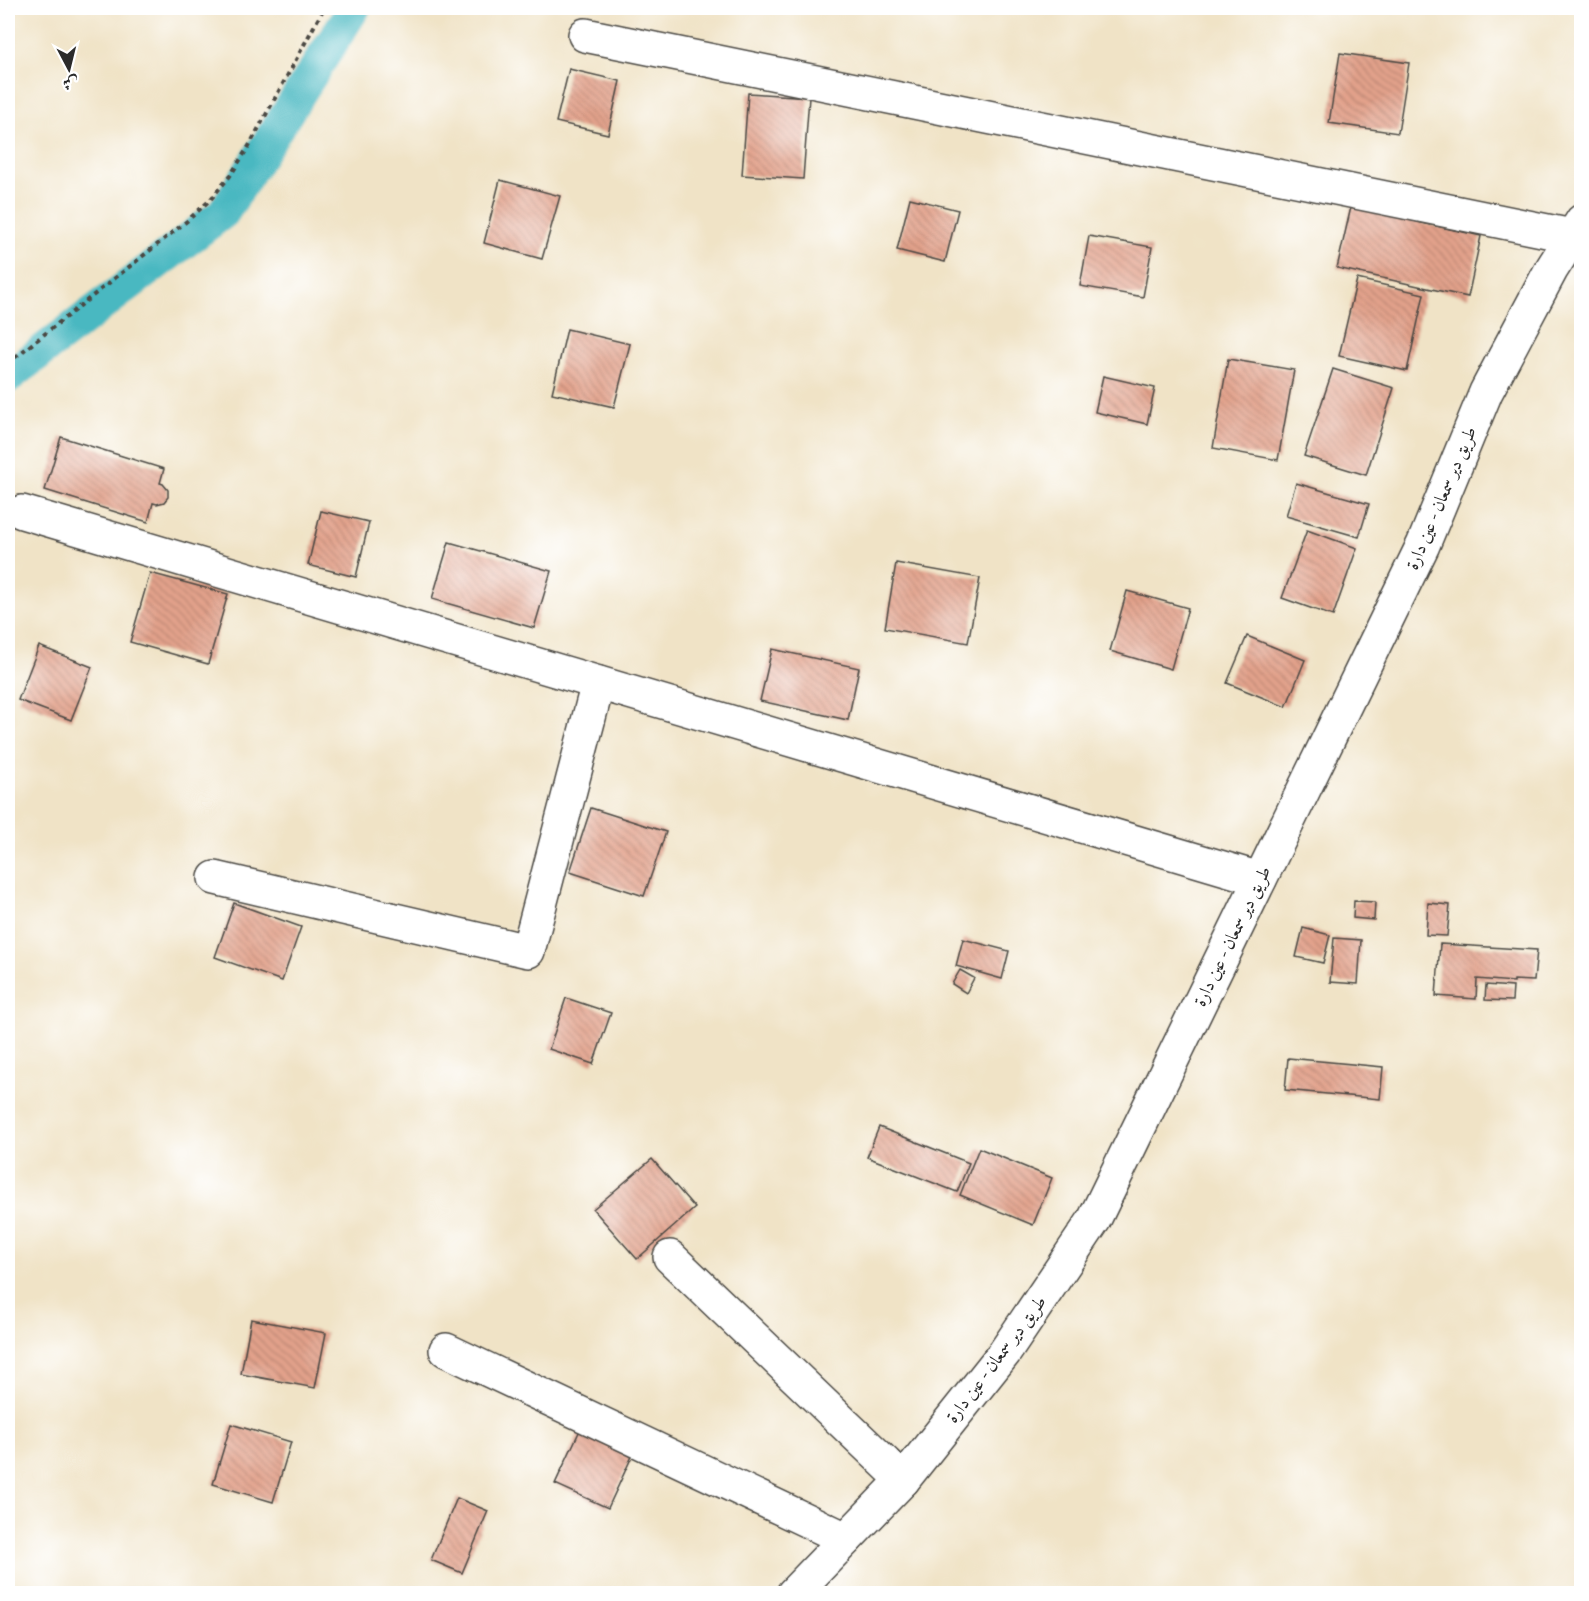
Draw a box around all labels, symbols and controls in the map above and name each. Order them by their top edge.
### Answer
north arrow [39,39,99,99]
text: ش [61,71,80,95]
street label: طريق دير سمعان - عين دارة [1400,423,1482,573]
street label: طريق دير سمعان - عين دارة [1188,862,1276,1010]
street label: طريق دير سمعان - عين دارة [940,1290,1052,1428]

